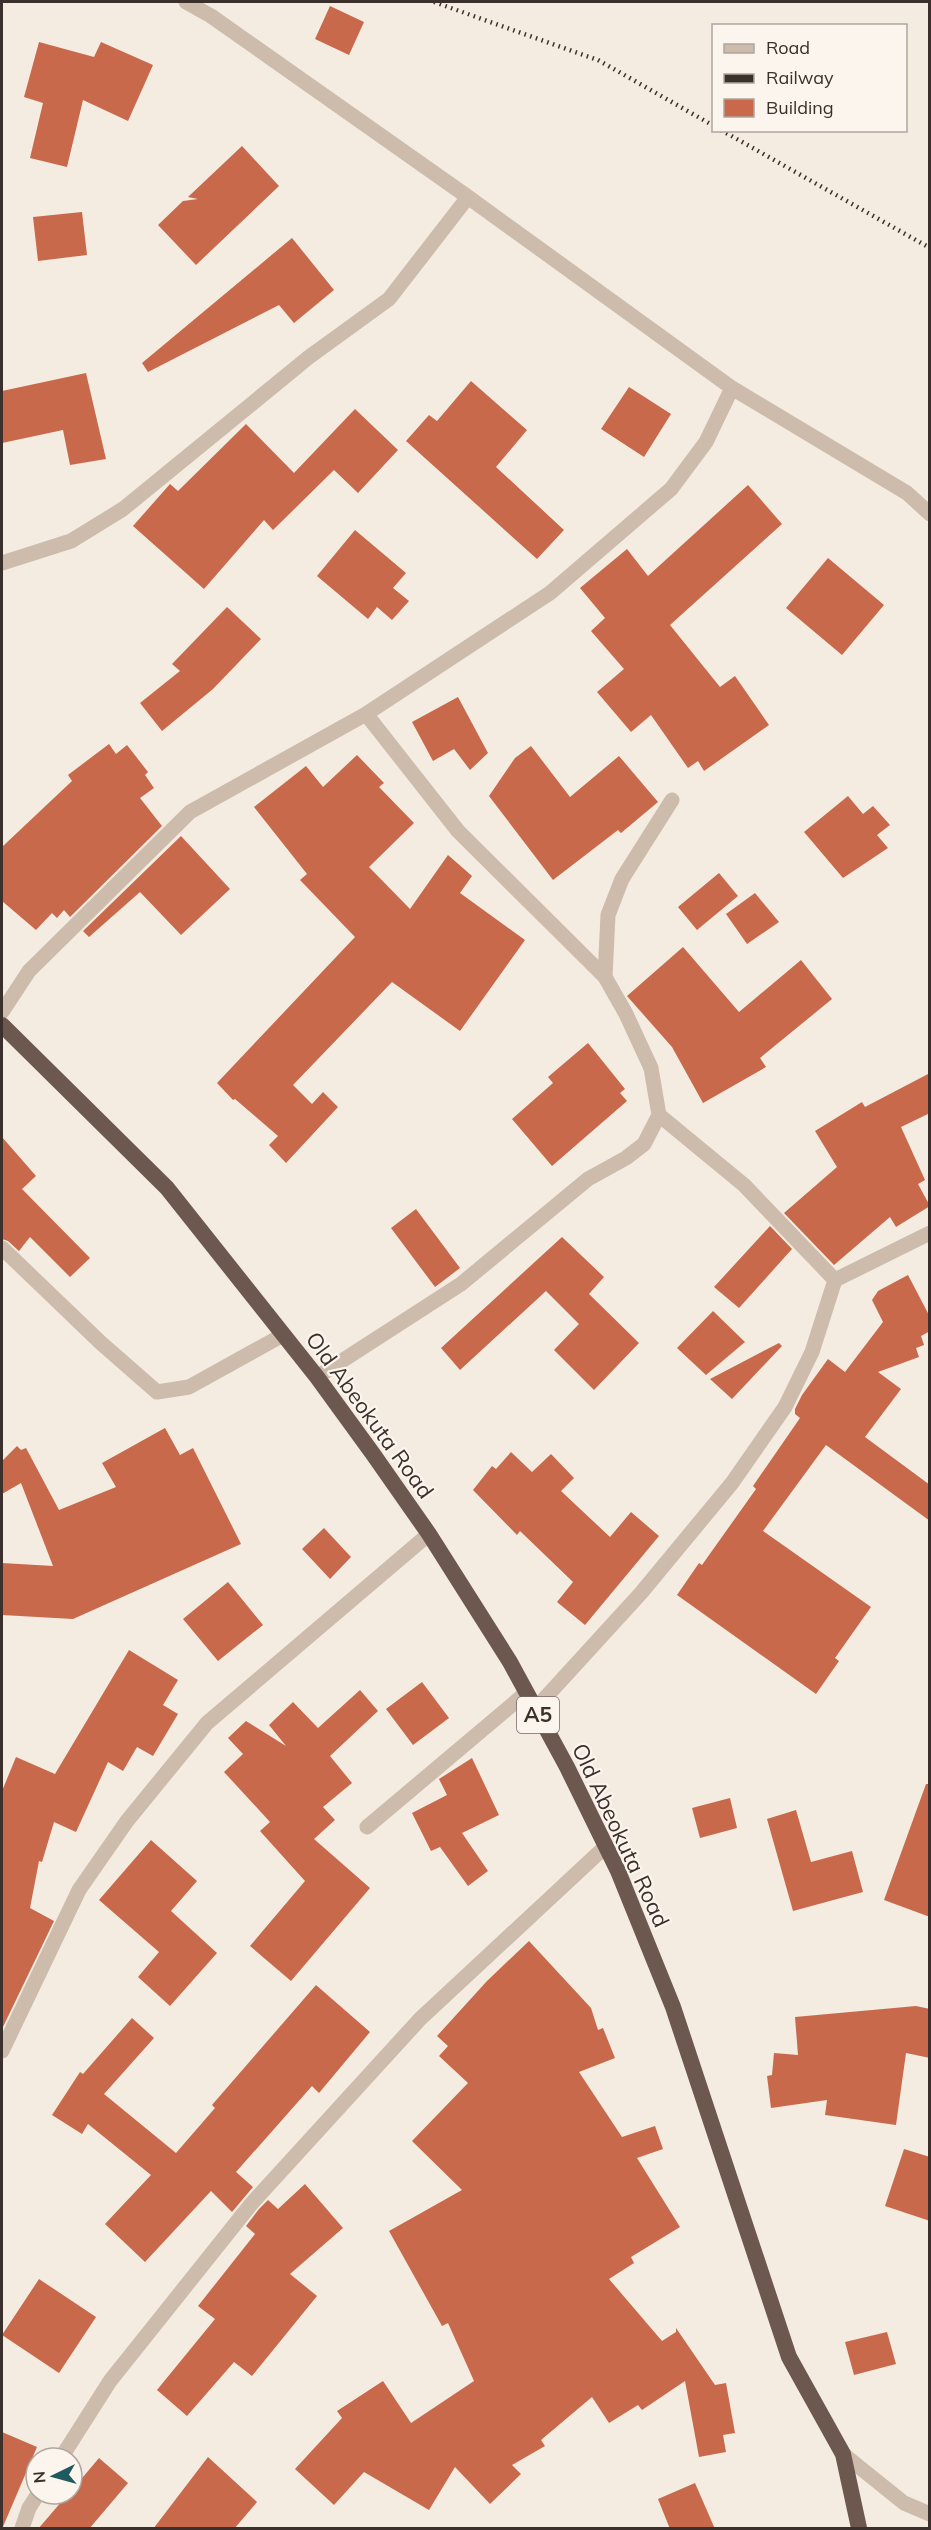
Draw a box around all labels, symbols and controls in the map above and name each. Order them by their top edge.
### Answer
legend [712,24,907,132]
text: Road [766,36,810,59]
text: Railway [766,66,834,89]
text: Building [766,96,834,119]
street label: Old Abeokuta Road [300,1326,440,1504]
road number: A5 [517,1697,559,1733]
street label: Old Abeokuta Road [566,1739,676,1931]
north arrow [24,2446,84,2506]
text: N [29,2470,50,2484]

